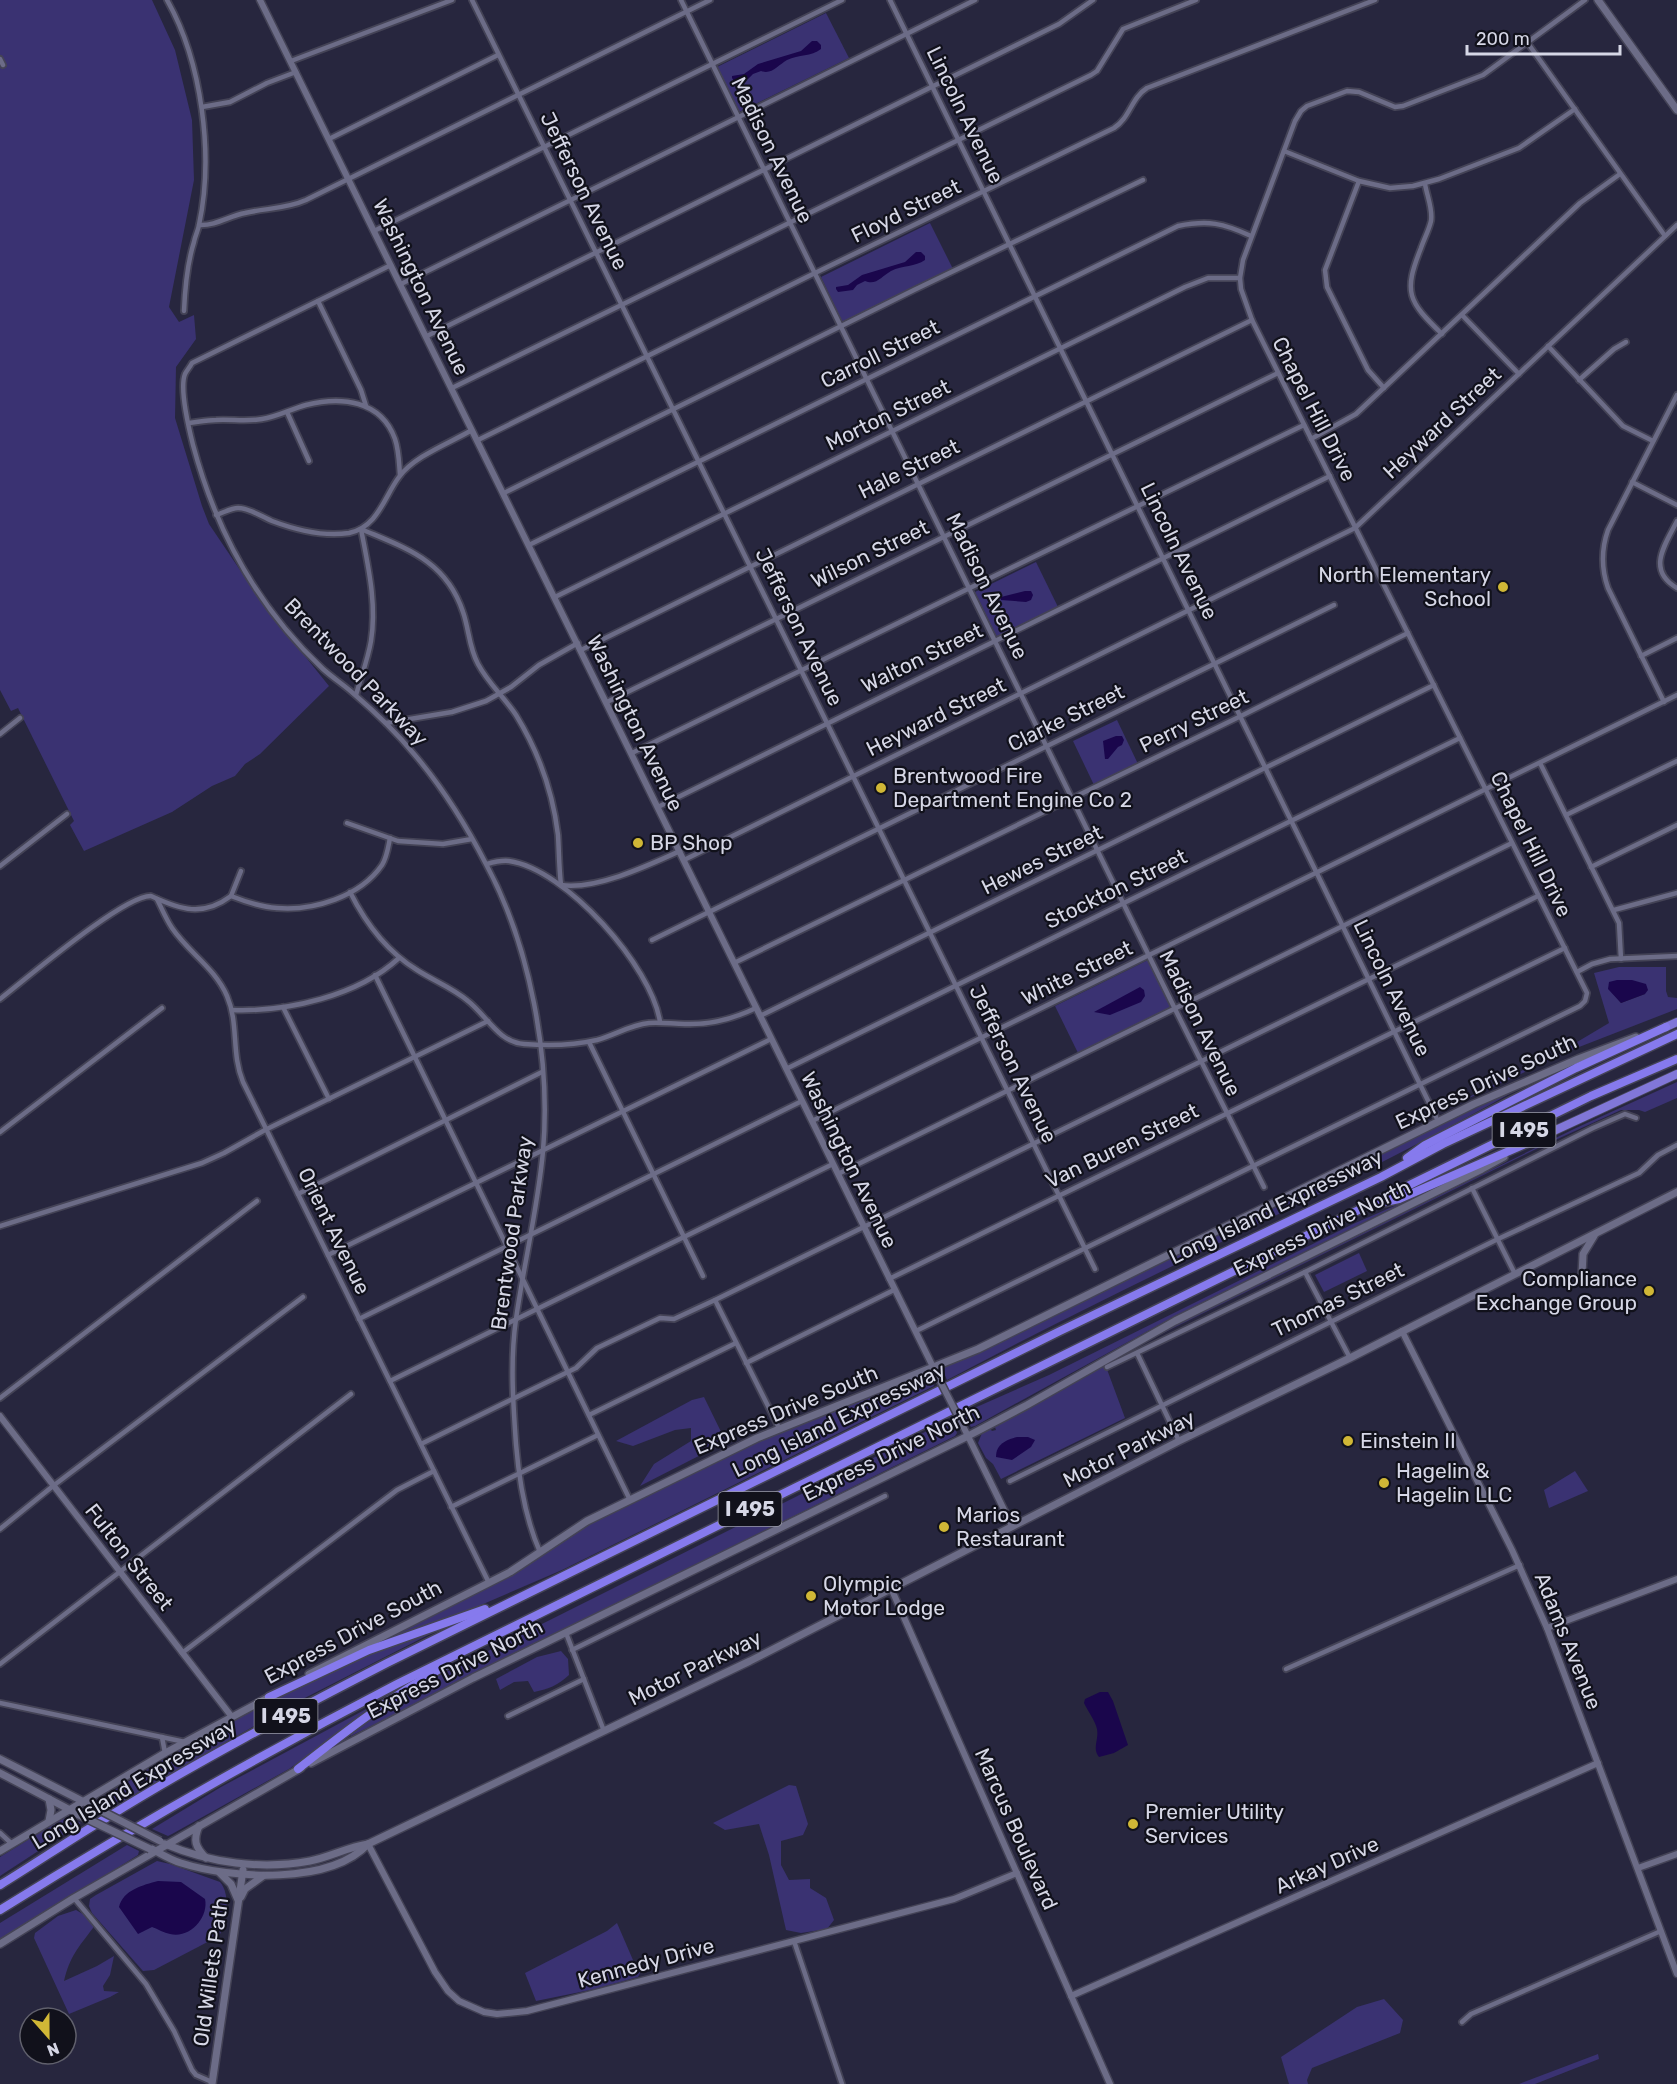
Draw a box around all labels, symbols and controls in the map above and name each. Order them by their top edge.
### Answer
scale bar [1467,18,1620,56]
text: 200 m [1476,28,1530,50]
street label: Lincoln Avenue [922,42,1009,187]
street label: Madison Avenue [726,73,819,227]
street label: Jefferson Avenue [535,108,634,274]
street label: Floyd Street [847,173,965,248]
street label: Washington Avenue [368,195,475,379]
street label: Carroll Street [816,314,943,393]
street label: Chapel Hill Drive [1267,332,1362,485]
street label: Heyward Street [1377,362,1506,484]
street label: Morton Street [821,374,954,455]
street label: Hale Street [854,433,963,504]
street label: Lincoln Avenue [1136,478,1223,623]
street label: Madison Avenue [941,509,1034,663]
street label: Wilson Street [807,514,933,593]
street label: Jefferson Avenue [750,544,849,710]
place label: North Elementary School [1318,562,1491,611]
marker: North Elementary School [1496,580,1510,594]
street label: Brentwood Parkway [279,593,434,751]
street label: Walton Street [857,617,987,698]
street label: Washington Avenue [582,631,689,815]
street label: Heyward Street [862,672,1010,761]
street label: Clarke Street [1003,679,1128,757]
street label: Perry Street [1135,683,1252,758]
place label: Brentwood Fire Department Engine Co 2 [893,763,1132,812]
street label: Chapel Hill Drive [1485,767,1578,921]
marker: Brentwood Fire Department Engine Co 2 [874,781,888,795]
street label: Hewes Street [977,820,1106,900]
place label: BP Shop [650,830,733,855]
marker: BP Shop [631,836,645,850]
street label: Stockton Street [1041,843,1191,934]
street label: Lincoln Avenue [1349,915,1436,1060]
street label: White Street [1017,935,1136,1010]
street label: Madison Avenue [1154,946,1247,1100]
street label: Jefferson Avenue [964,981,1063,1147]
street label: Express Drive South [1391,1029,1580,1135]
street label: Washington Avenue [796,1068,903,1252]
street label: Van Buren Street [1041,1098,1202,1193]
road number: I 495 [1492,1113,1556,1147]
street label: Brentwood Parkway [486,1134,538,1332]
street label: Long Island Expressway [1165,1144,1387,1269]
street label: Orient Avenue [293,1163,376,1298]
street label: Express Drive North [1229,1174,1414,1281]
street label: Thomas Street [1268,1257,1408,1342]
place label: Compliance Exchange Group [1476,1266,1637,1315]
marker: Compliance Exchange Group [1642,1284,1656,1298]
street label: Long Island Expressway [728,1357,950,1482]
street label: Express Drive South [690,1360,881,1460]
street label: Express Drive North [798,1399,983,1506]
street label: Motor Parkway [1059,1404,1199,1493]
place label: Einstein II [1360,1428,1456,1453]
marker: Einstein II [1341,1434,1355,1448]
place label: Hagelin & Hagelin LLC [1396,1458,1512,1507]
marker: Hagelin & Hagelin LLC [1377,1476,1391,1490]
road number: I 495 [718,1492,782,1526]
street label: Fulton Street [80,1498,179,1615]
place label: Marios Restaurant [956,1502,1065,1551]
marker: Marios Restaurant [937,1520,951,1534]
street label: Adams Avenue [1530,1569,1607,1713]
place label: Olympic Motor Lodge [823,1571,945,1620]
street label: Express Drive South [260,1574,446,1689]
marker: Olympic Motor Lodge [804,1589,818,1603]
street label: Express Drive North [363,1613,547,1724]
street label: Motor Parkway [624,1624,766,1711]
road number: I 495 [254,1699,318,1733]
street label: Long Island Expressway [27,1712,241,1855]
street label: Marcus Boulevard [970,1744,1063,1914]
place label: Premier Utility Services [1145,1799,1285,1848]
marker: Premier Utility Services [1126,1817,1140,1831]
street label: Arkay Drive [1271,1831,1382,1898]
street label: Old Willets Path [188,1896,233,2048]
street label: Kennedy Drive [575,1932,717,1993]
north arrow [18,2006,78,2066]
text: N [44,2039,62,2060]

